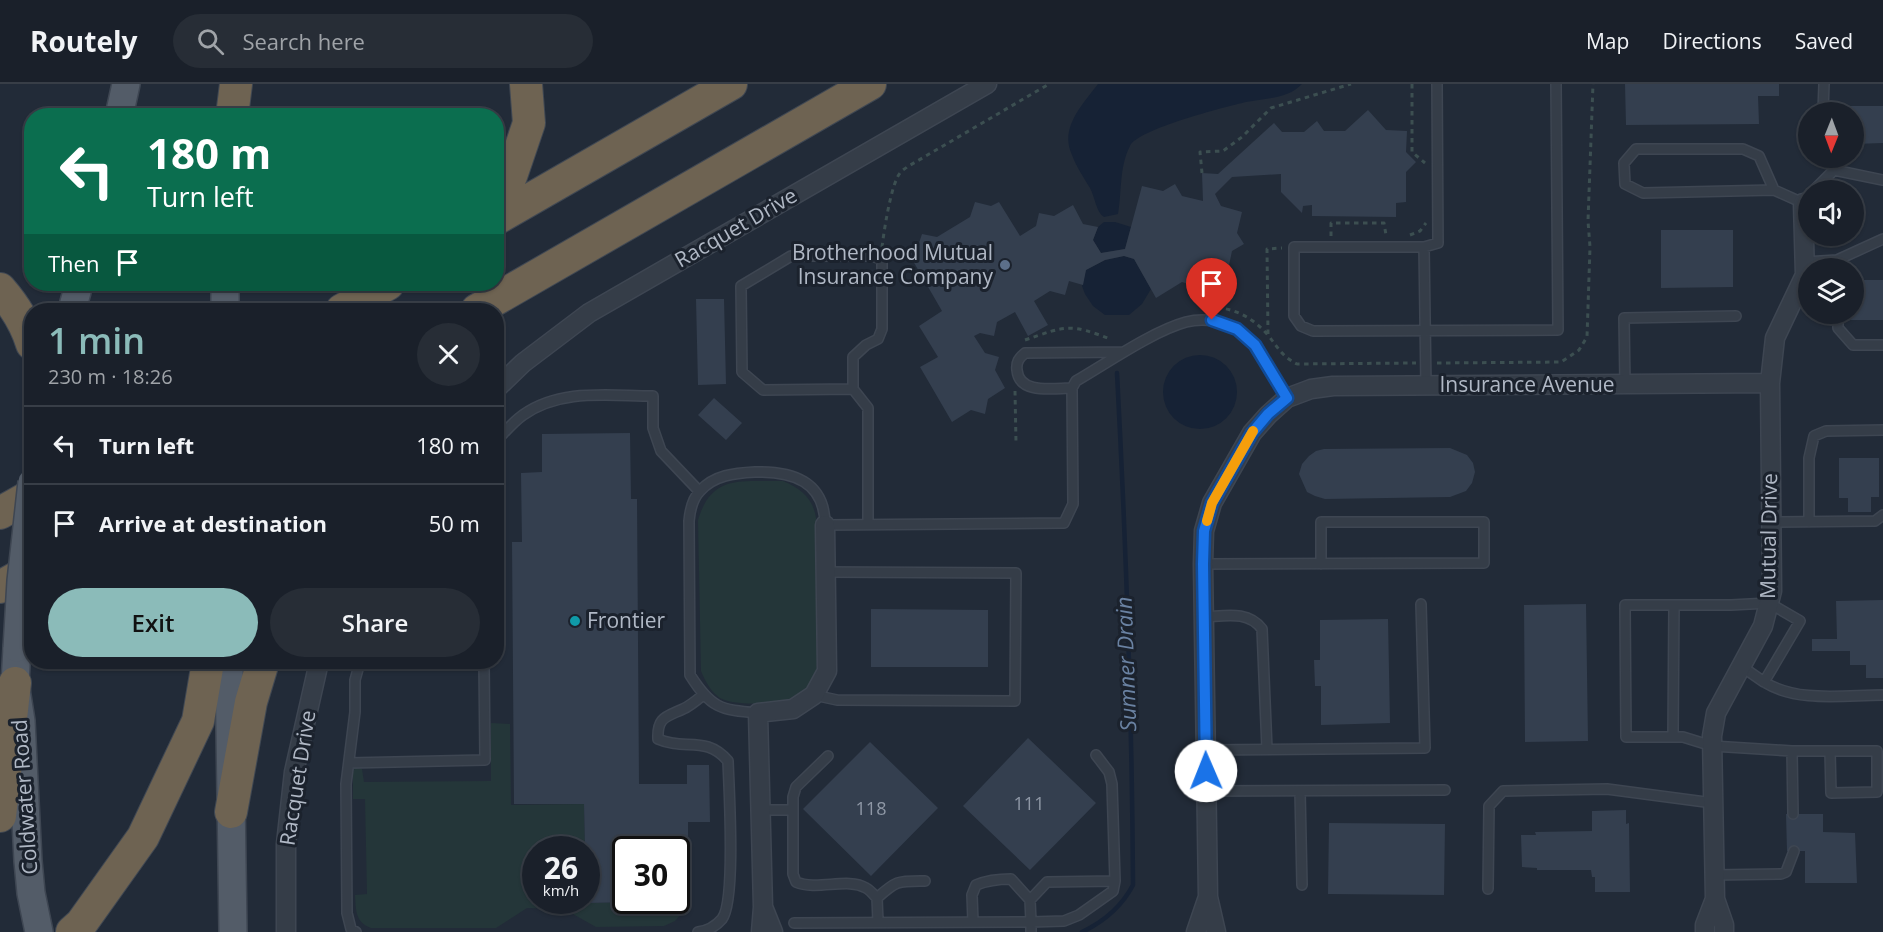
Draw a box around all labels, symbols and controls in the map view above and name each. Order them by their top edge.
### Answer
search box [173,14,593,68]
text: Routely [30,22,137,60]
icon: search [194,25,227,58]
text: Search here [242,26,365,56]
text: Map [1586,27,1629,55]
text: Directions [1662,27,1762,55]
text: Saved [1795,27,1853,55]
north arrow [1798,102,1864,168]
map controls [1798,102,1864,324]
text: 180 m [147,124,271,181]
icon: left [48,132,126,210]
text: Turn left [147,178,254,215]
button: sound [1798,180,1864,246]
street label: Racquet Drive [669,181,802,273]
place label: Brotherhood Mutual Insurance Company [792,238,993,290]
icon: arrive [111,246,144,279]
text: Then [48,248,99,278]
marker: Brotherhood Mutual Insurance Company [998,258,1012,272]
pin [1186,258,1237,320]
button: layers [1798,258,1864,324]
icon: arrive [1195,267,1228,300]
text: 1 min [48,316,145,365]
button: close [417,323,480,386]
text: 230 m · 18:26 [48,363,173,390]
street label: Insurance Avenue [1439,370,1615,398]
icon: left [48,429,81,462]
text: Turn left [99,430,194,460]
text: 180 m [416,430,480,460]
street label: Mutual Drive [1753,473,1783,599]
icon: arrive [48,507,81,540]
text: Arrive at destination [99,508,327,538]
text: 50 m [429,508,480,538]
button: Exit [48,588,258,657]
button: Share [270,588,480,657]
water label: Sumner Drain [1108,596,1142,732]
place label: Frontier [587,606,666,634]
marker: Frontier [568,614,582,628]
street label: Racquet Drive [273,708,322,847]
street label: Coldwater Road [5,719,43,876]
position arrow [1174,739,1238,803]
house number: 111 [1014,791,1044,815]
house number: 118 [856,796,886,820]
speed limit sign: 30 [612,836,690,914]
text: 26 [544,847,578,888]
text: km/h [543,880,579,900]

